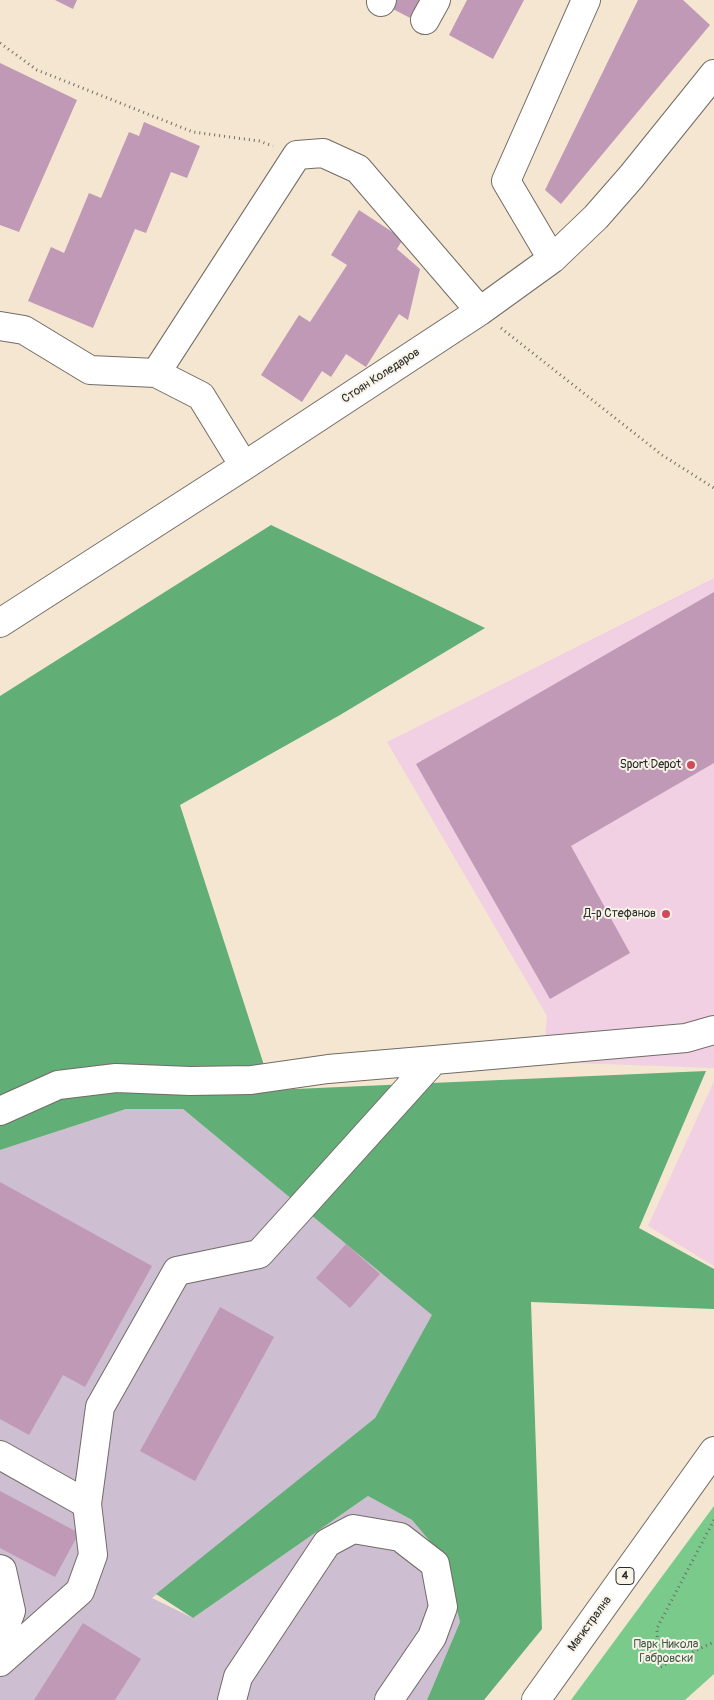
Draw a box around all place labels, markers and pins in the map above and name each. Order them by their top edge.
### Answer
place label: Sport Depot [620,758,681,772]
marker: Sport Depot [685,759,697,771]
place label: Д-р Стефанов [584,907,656,921]
marker: Д-р Стефанов [660,908,672,920]

